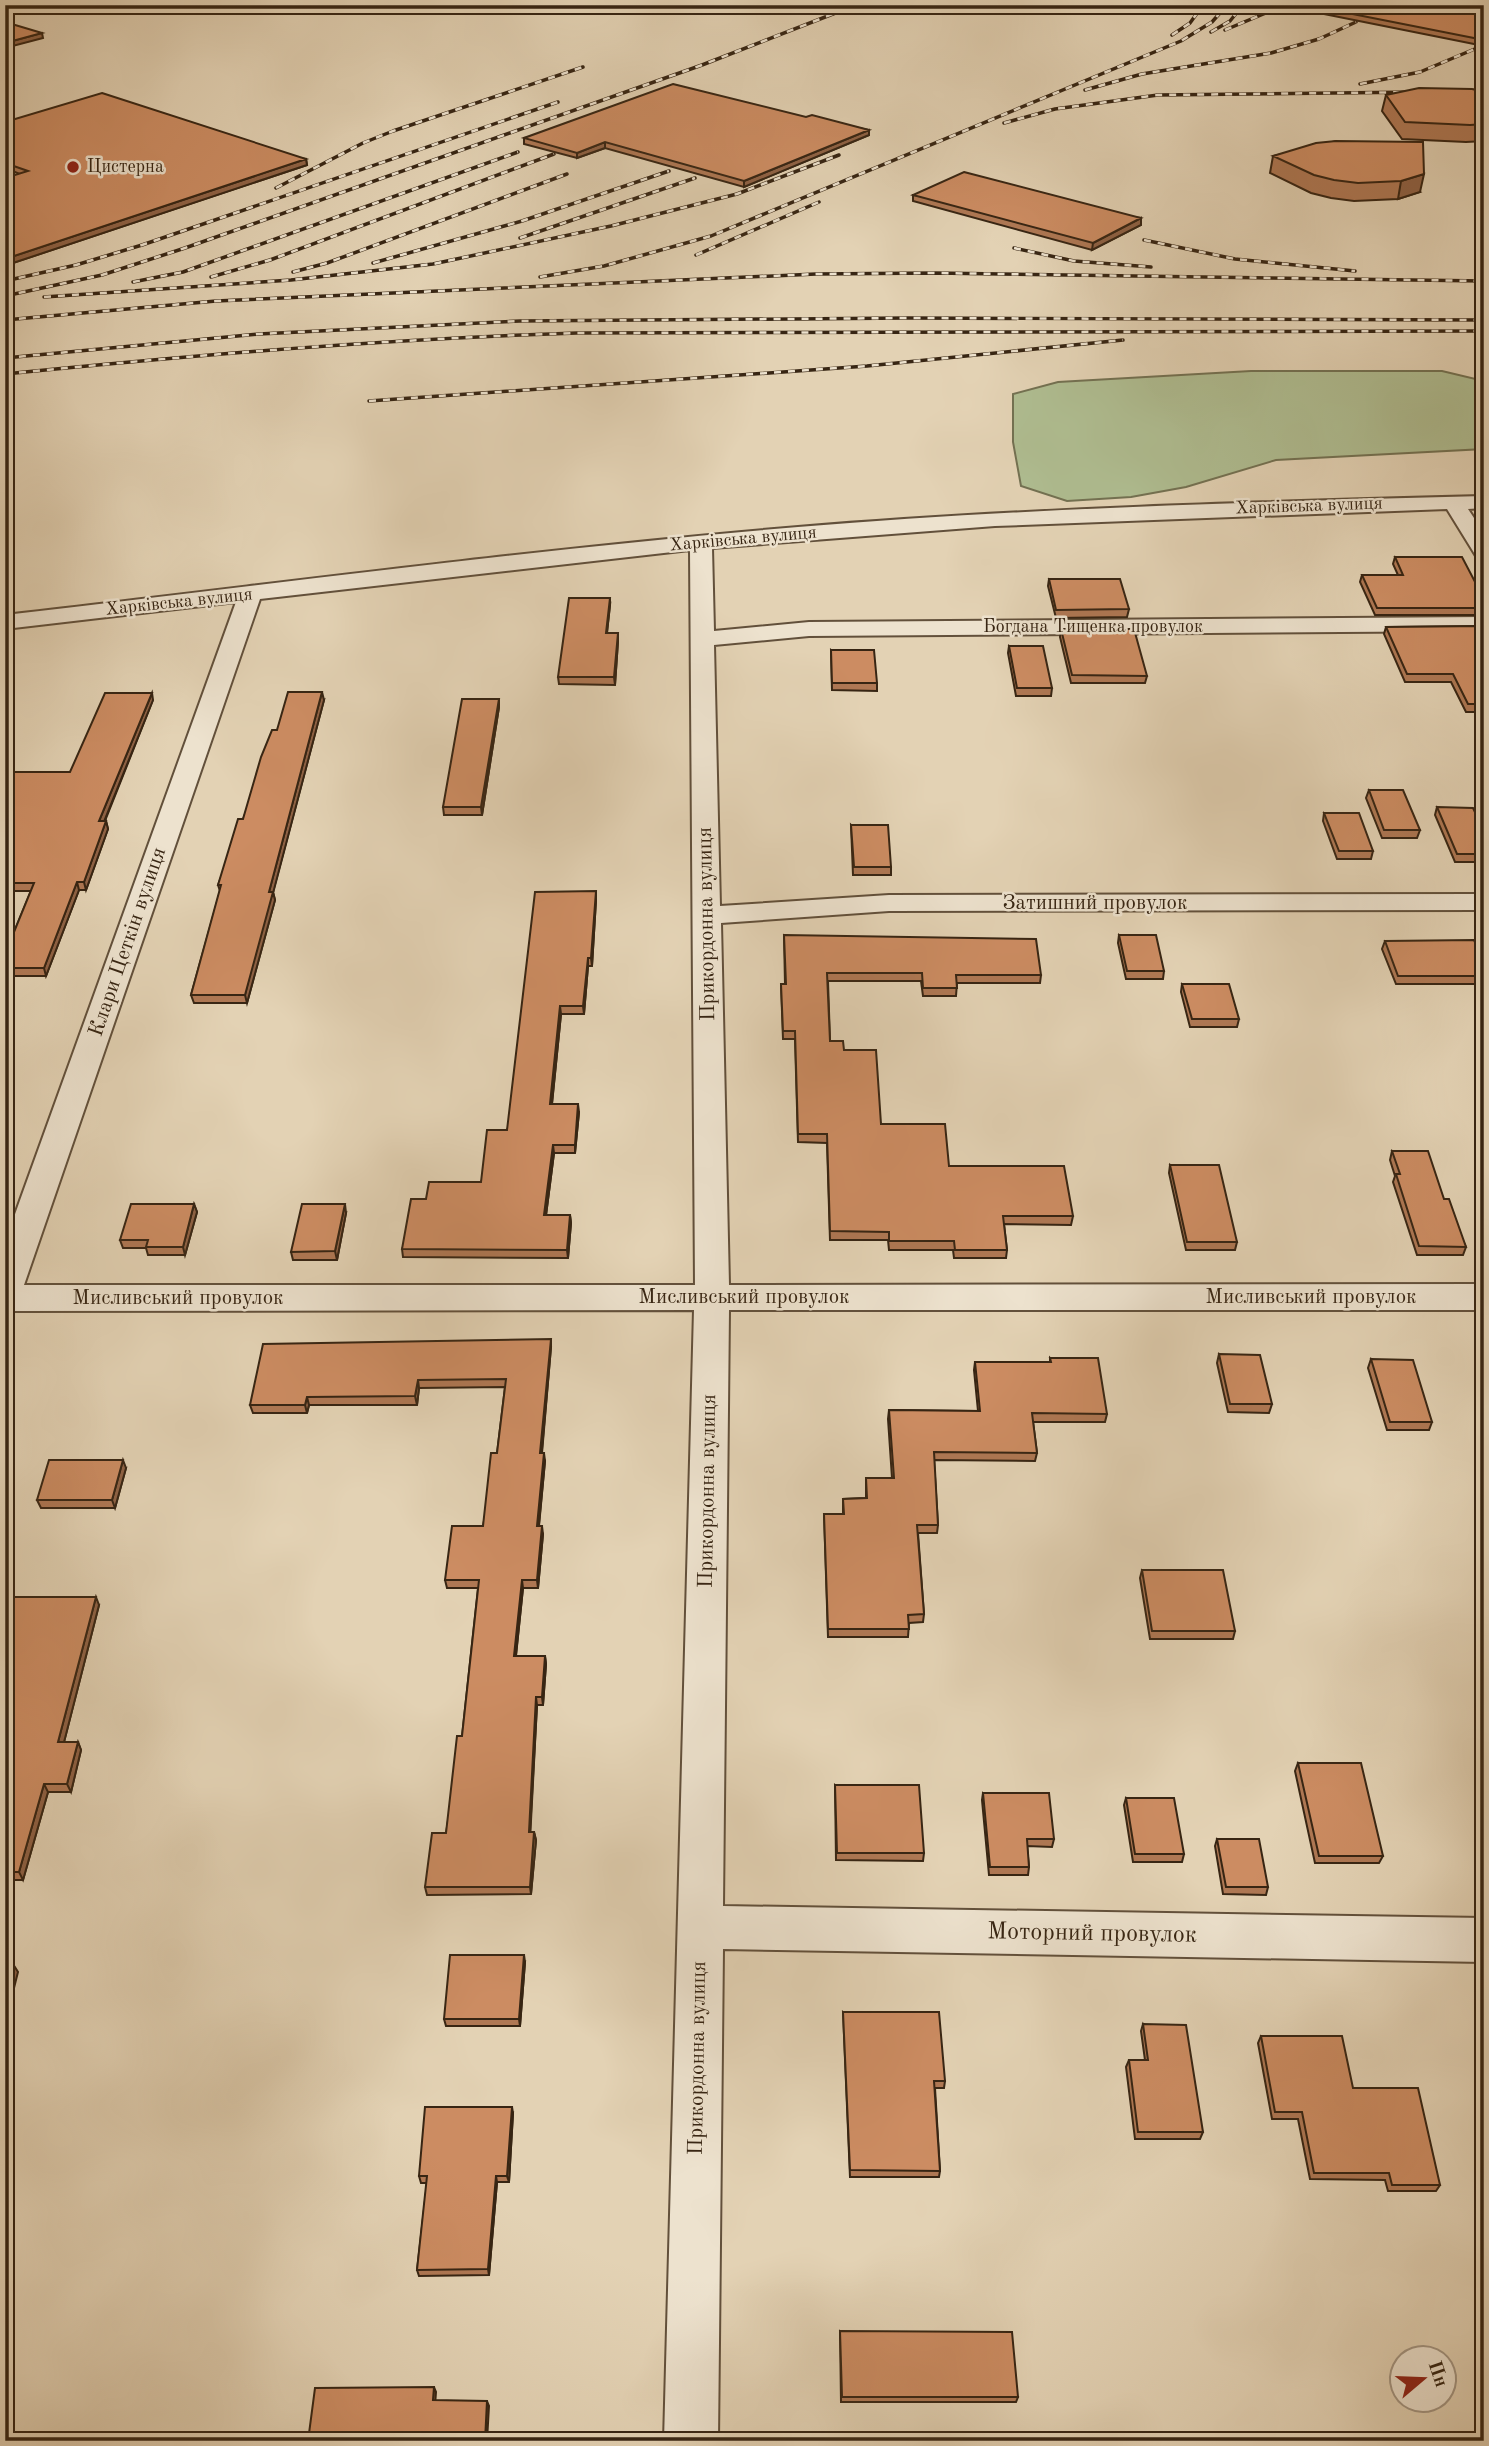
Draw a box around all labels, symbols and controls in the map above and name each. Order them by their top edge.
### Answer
place label: Цистерна [87,158,164,176]
marker: Цистерна [65,159,81,175]
street label: Харківська вулиця [1235,494,1383,518]
street label: Харківська вулиця [669,524,817,554]
street label: Харківська вулиця [105,585,253,619]
street label: Богдана Тищенка провулок [983,618,1203,636]
street label: Прикордонна вулиця [695,827,719,1021]
street label: Клари Цеткін вулиця [86,845,170,1039]
street label: Затишний провулок [1002,893,1188,914]
street label: Мисливський провулок [638,1287,850,1308]
street label: Мисливський провулок [1205,1287,1417,1308]
street label: Мисливський провулок [72,1288,284,1309]
street label: Прикордонна вулиця [696,1394,720,1588]
street label: Моторний провулок [987,1920,1197,1948]
street label: Прикордонна вулиця [686,1961,710,2155]
north arrow [1388,2344,1458,2414]
text: Пн [1423,2359,1450,2390]

